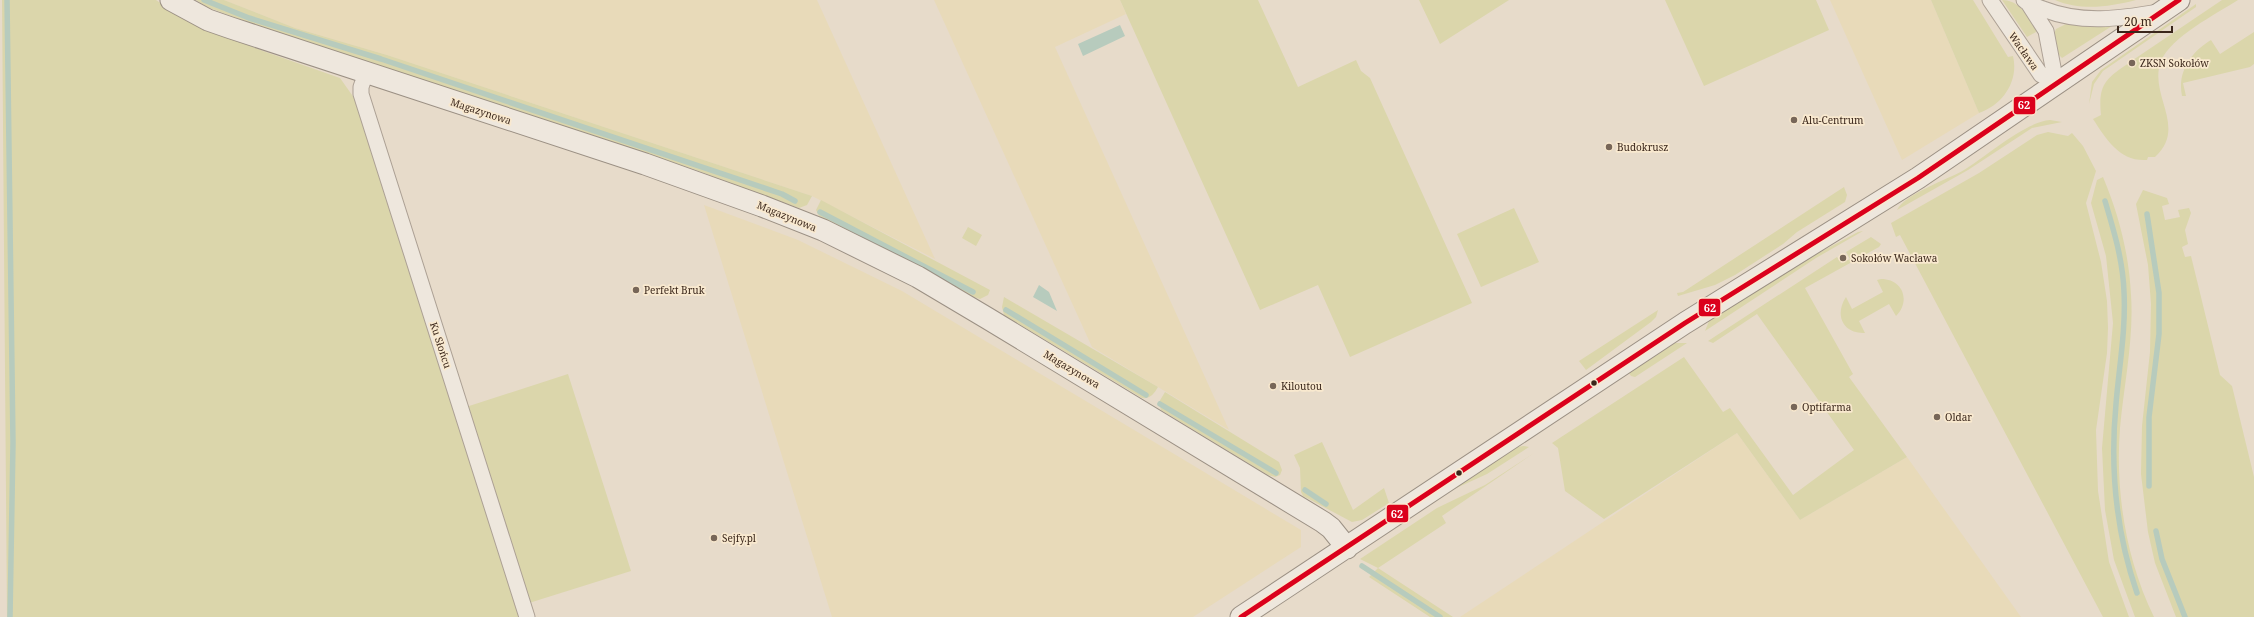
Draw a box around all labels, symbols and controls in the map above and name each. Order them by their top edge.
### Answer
scale bar [2118,8,2172,34]
text: 20 m [2124,13,2152,30]
street label: Wacława [2006,29,2042,73]
place label: ZKSN Sokołów [2140,56,2209,70]
marker: ZKSN Sokołów [2127,58,2137,68]
street label: Magazynowa [449,95,514,128]
line badge: 62 [2013,96,2036,115]
text: 62 [2018,97,2030,112]
place label: Alu-Centrum [1802,113,1864,127]
marker: Alu-Centrum [1789,115,1799,125]
place label: Budokrusz [1617,140,1668,154]
marker: Budokrusz [1604,142,1614,152]
street label: Magazynowa [755,198,819,234]
place label: Sokołów Wacława [1851,251,1938,265]
marker: Sokołów Wacława [1838,253,1848,263]
place label: Perfekt Bruk [644,283,705,297]
marker: Perfekt Bruk [631,285,641,295]
line badge: 62 [1698,298,1721,317]
text: 62 [1704,300,1716,315]
street label: Ku Słońcu [427,320,455,371]
street label: Magazynowa [1041,347,1103,391]
unlabelled marker [1589,378,1599,388]
place label: Kiloutou [1281,379,1323,393]
marker: Kiloutou [1268,381,1278,391]
place label: Optifarma [1802,400,1852,414]
marker: Optifarma [1789,402,1799,412]
place label: Oldar [1945,410,1972,424]
marker: Oldar [1932,412,1942,422]
unlabelled marker [1454,468,1464,478]
line badge: 62 [1386,504,1409,523]
text: 62 [1391,506,1403,521]
place label: Sejfy.pl [722,531,756,545]
marker: Sejfy.pl [709,533,719,543]

